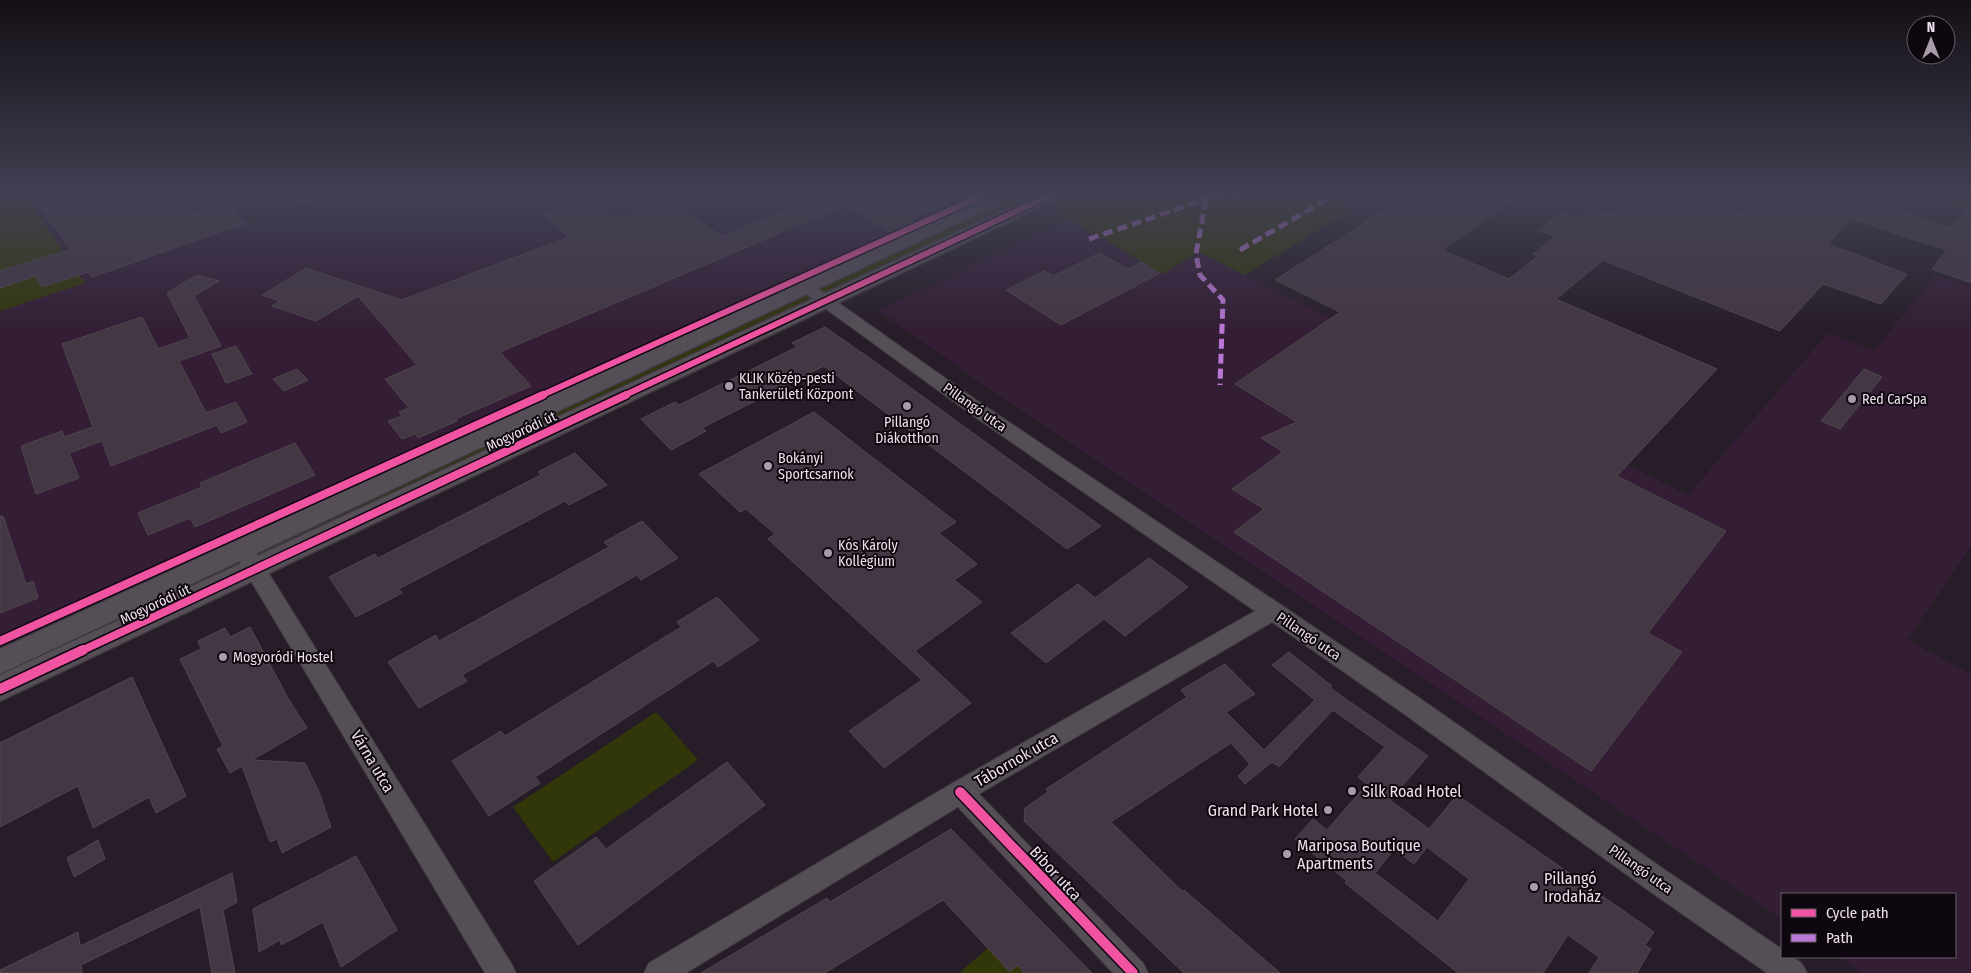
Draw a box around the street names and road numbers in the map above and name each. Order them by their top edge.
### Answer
street label: Pillangó utca [940,379,1010,436]
street label: Mogyoródi út [483,408,559,455]
street label: Mogyoródi út [117,581,193,628]
street label: Pillangó utca [1273,609,1344,664]
street label: Várna utca [347,727,399,796]
street label: Tábornok utca [971,728,1061,791]
street label: Pillangó utca [1606,841,1676,898]
street label: Bíbor utca [1026,842,1086,904]

